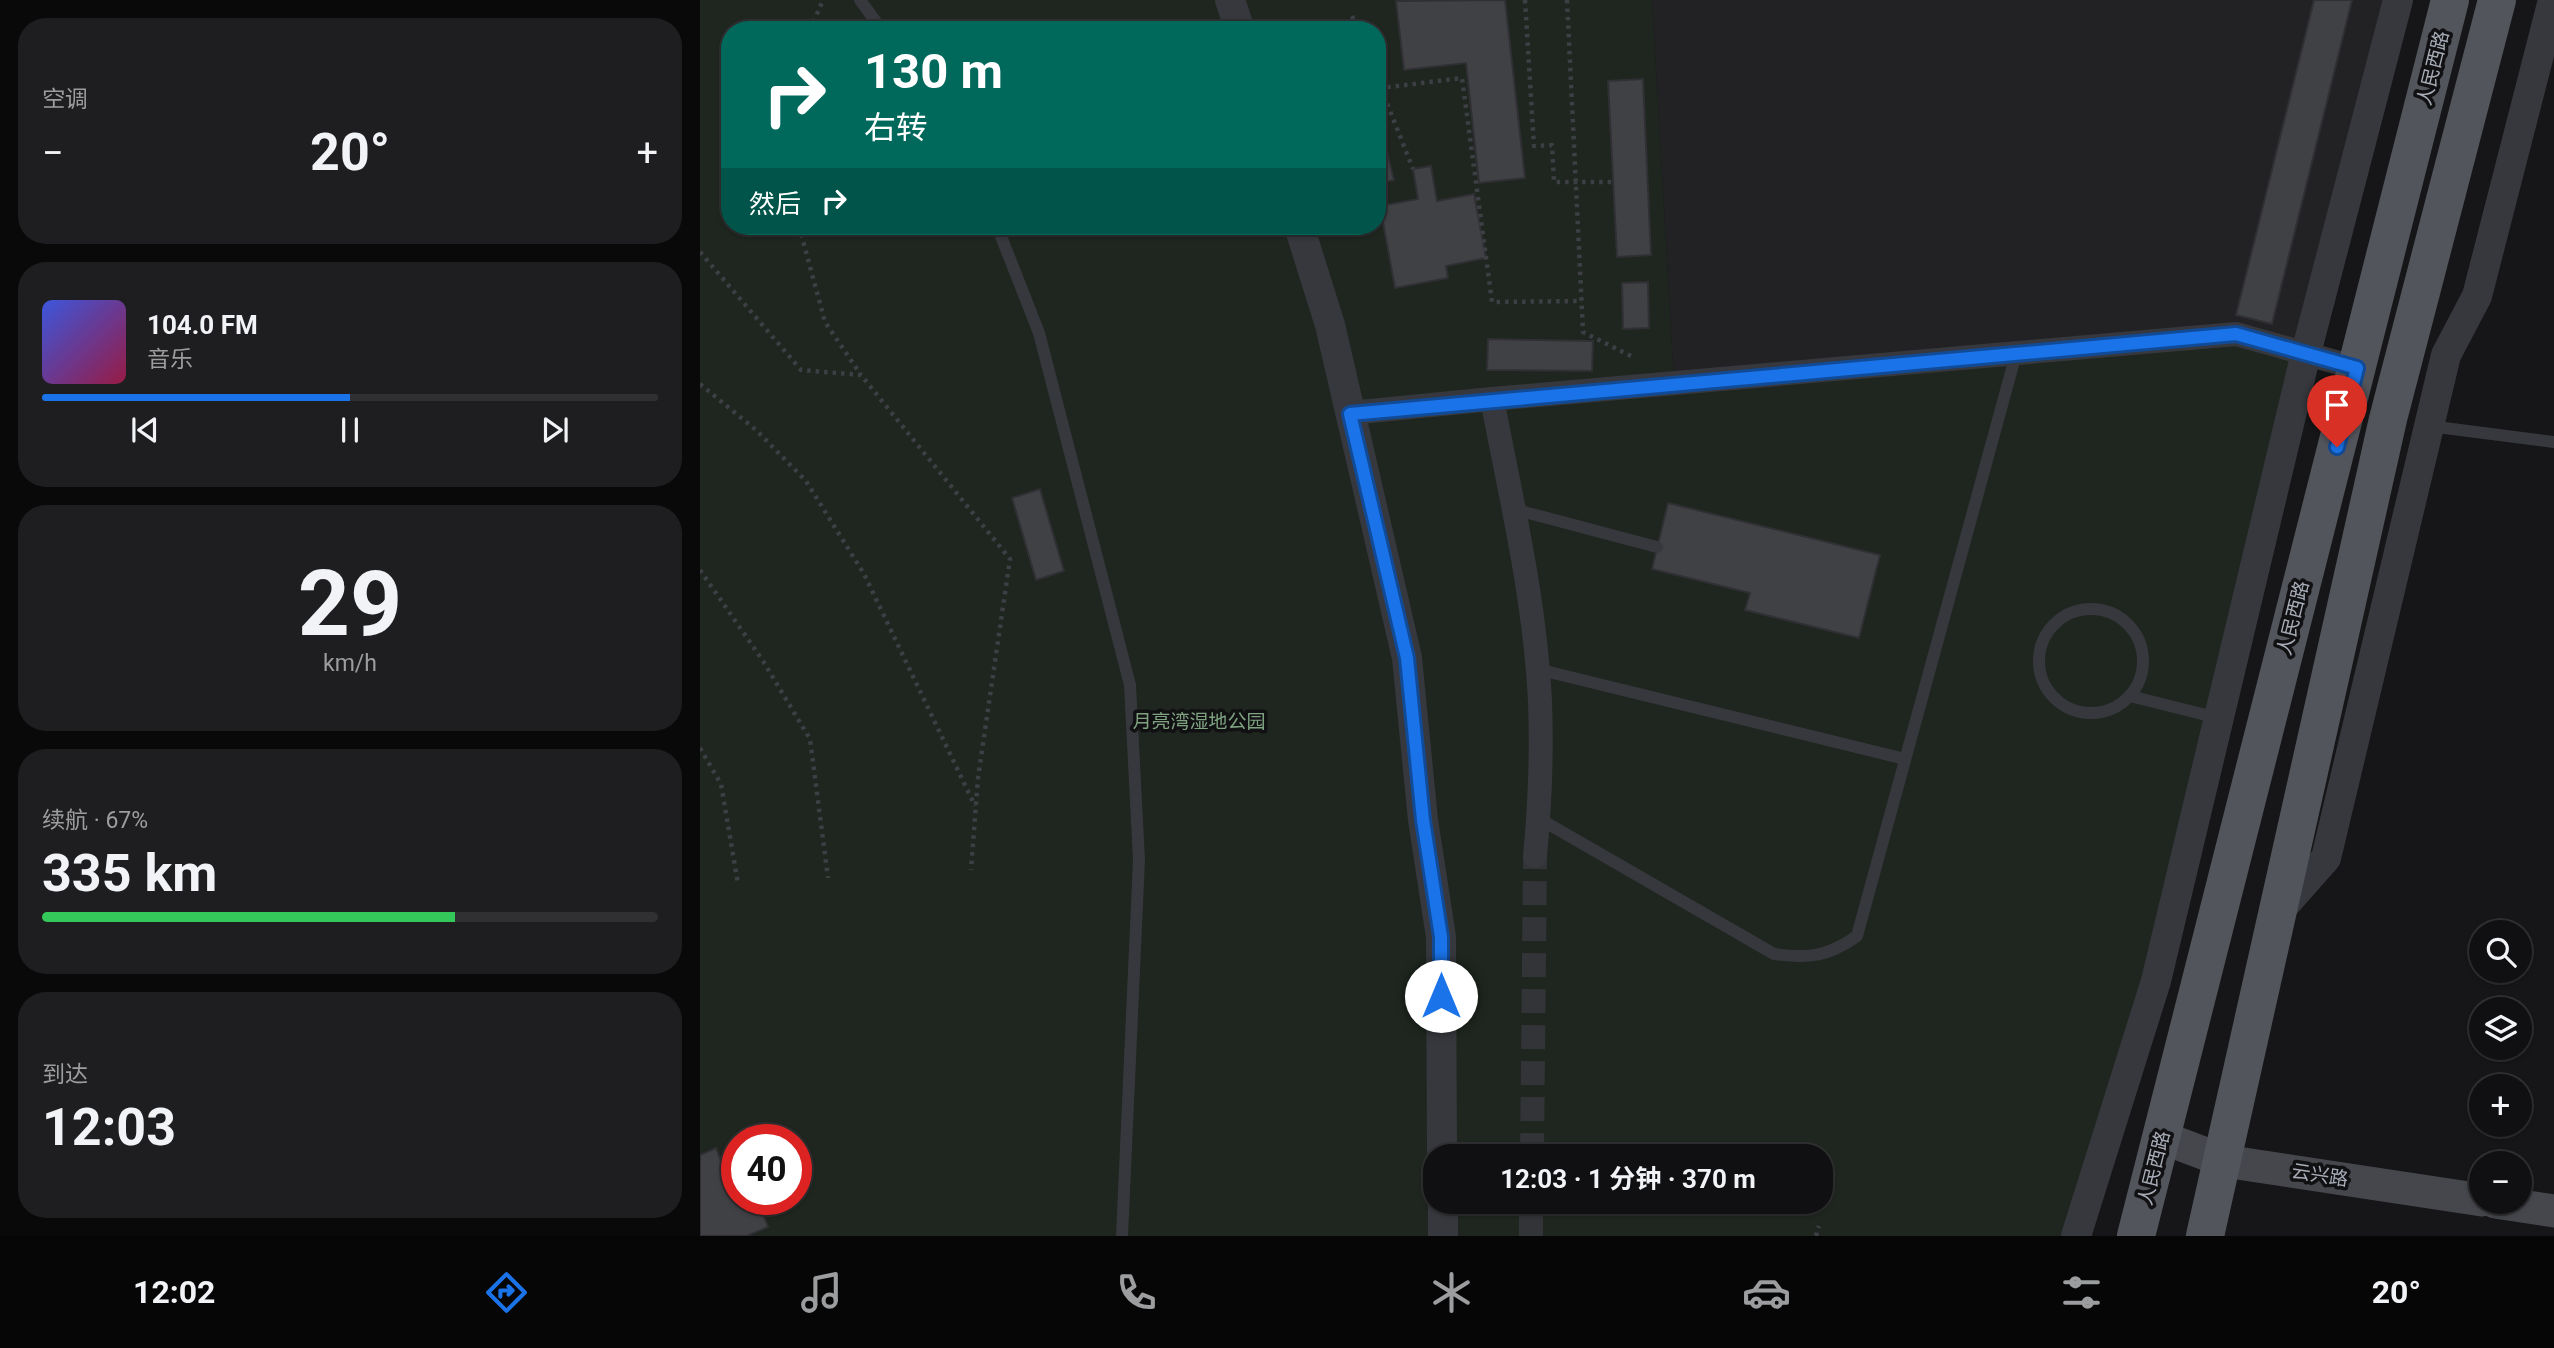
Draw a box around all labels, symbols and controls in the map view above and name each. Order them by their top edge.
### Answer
street label: 人民西路 [2413,28,2453,108]
text: 130 m [864,43,1003,100]
icon: right [749,49,840,140]
text: 空调 [42,86,88,113]
text: 右转 [864,109,928,147]
text: 20° [310,122,390,183]
text: − [42,131,64,175]
text: + [636,131,658,175]
icon: right [815,182,853,220]
text: 然后 [749,189,801,219]
text: 104.0 FM [147,310,258,340]
text: 音乐 [147,346,193,373]
pin [2307,375,2367,447]
icon: arrive [2318,386,2356,424]
icon: previous [126,411,164,449]
icon: pause [331,411,369,449]
icon: next [536,411,574,449]
text: 29 [298,551,402,657]
street label: 人民西路 [2273,578,2313,658]
text: km/h [323,650,377,677]
park label: 月亮湾湿地公园 [1132,710,1266,733]
text: 续航 · 67% [42,807,148,834]
text: 335 km [42,843,217,904]
map controls [2469,920,2532,1214]
button: search [2469,920,2532,983]
position arrow [1404,959,1478,1033]
button: layers [2469,997,2532,1060]
text: 到达 [42,1061,88,1088]
button: + [2469,1074,2532,1137]
text: 12:03 [42,1097,176,1158]
speed limit sign: 40 [721,1124,812,1215]
street label: 人民西路 [2134,1128,2174,1208]
button: − [2469,1151,2532,1214]
street label: 云兴路 [2290,1159,2350,1191]
text: 12:03 · 1 分钟 · 370 m [1500,1164,1756,1194]
icon: directions [482,1268,531,1317]
icon: music [797,1268,846,1317]
icon: phone [1112,1268,1161,1317]
icon: climate [1427,1268,1476,1317]
icon: car [1742,1268,1791,1317]
icon: filters [2057,1268,2106,1317]
text: 12:02 [133,1273,215,1311]
text: 20° [2372,1273,2421,1311]

